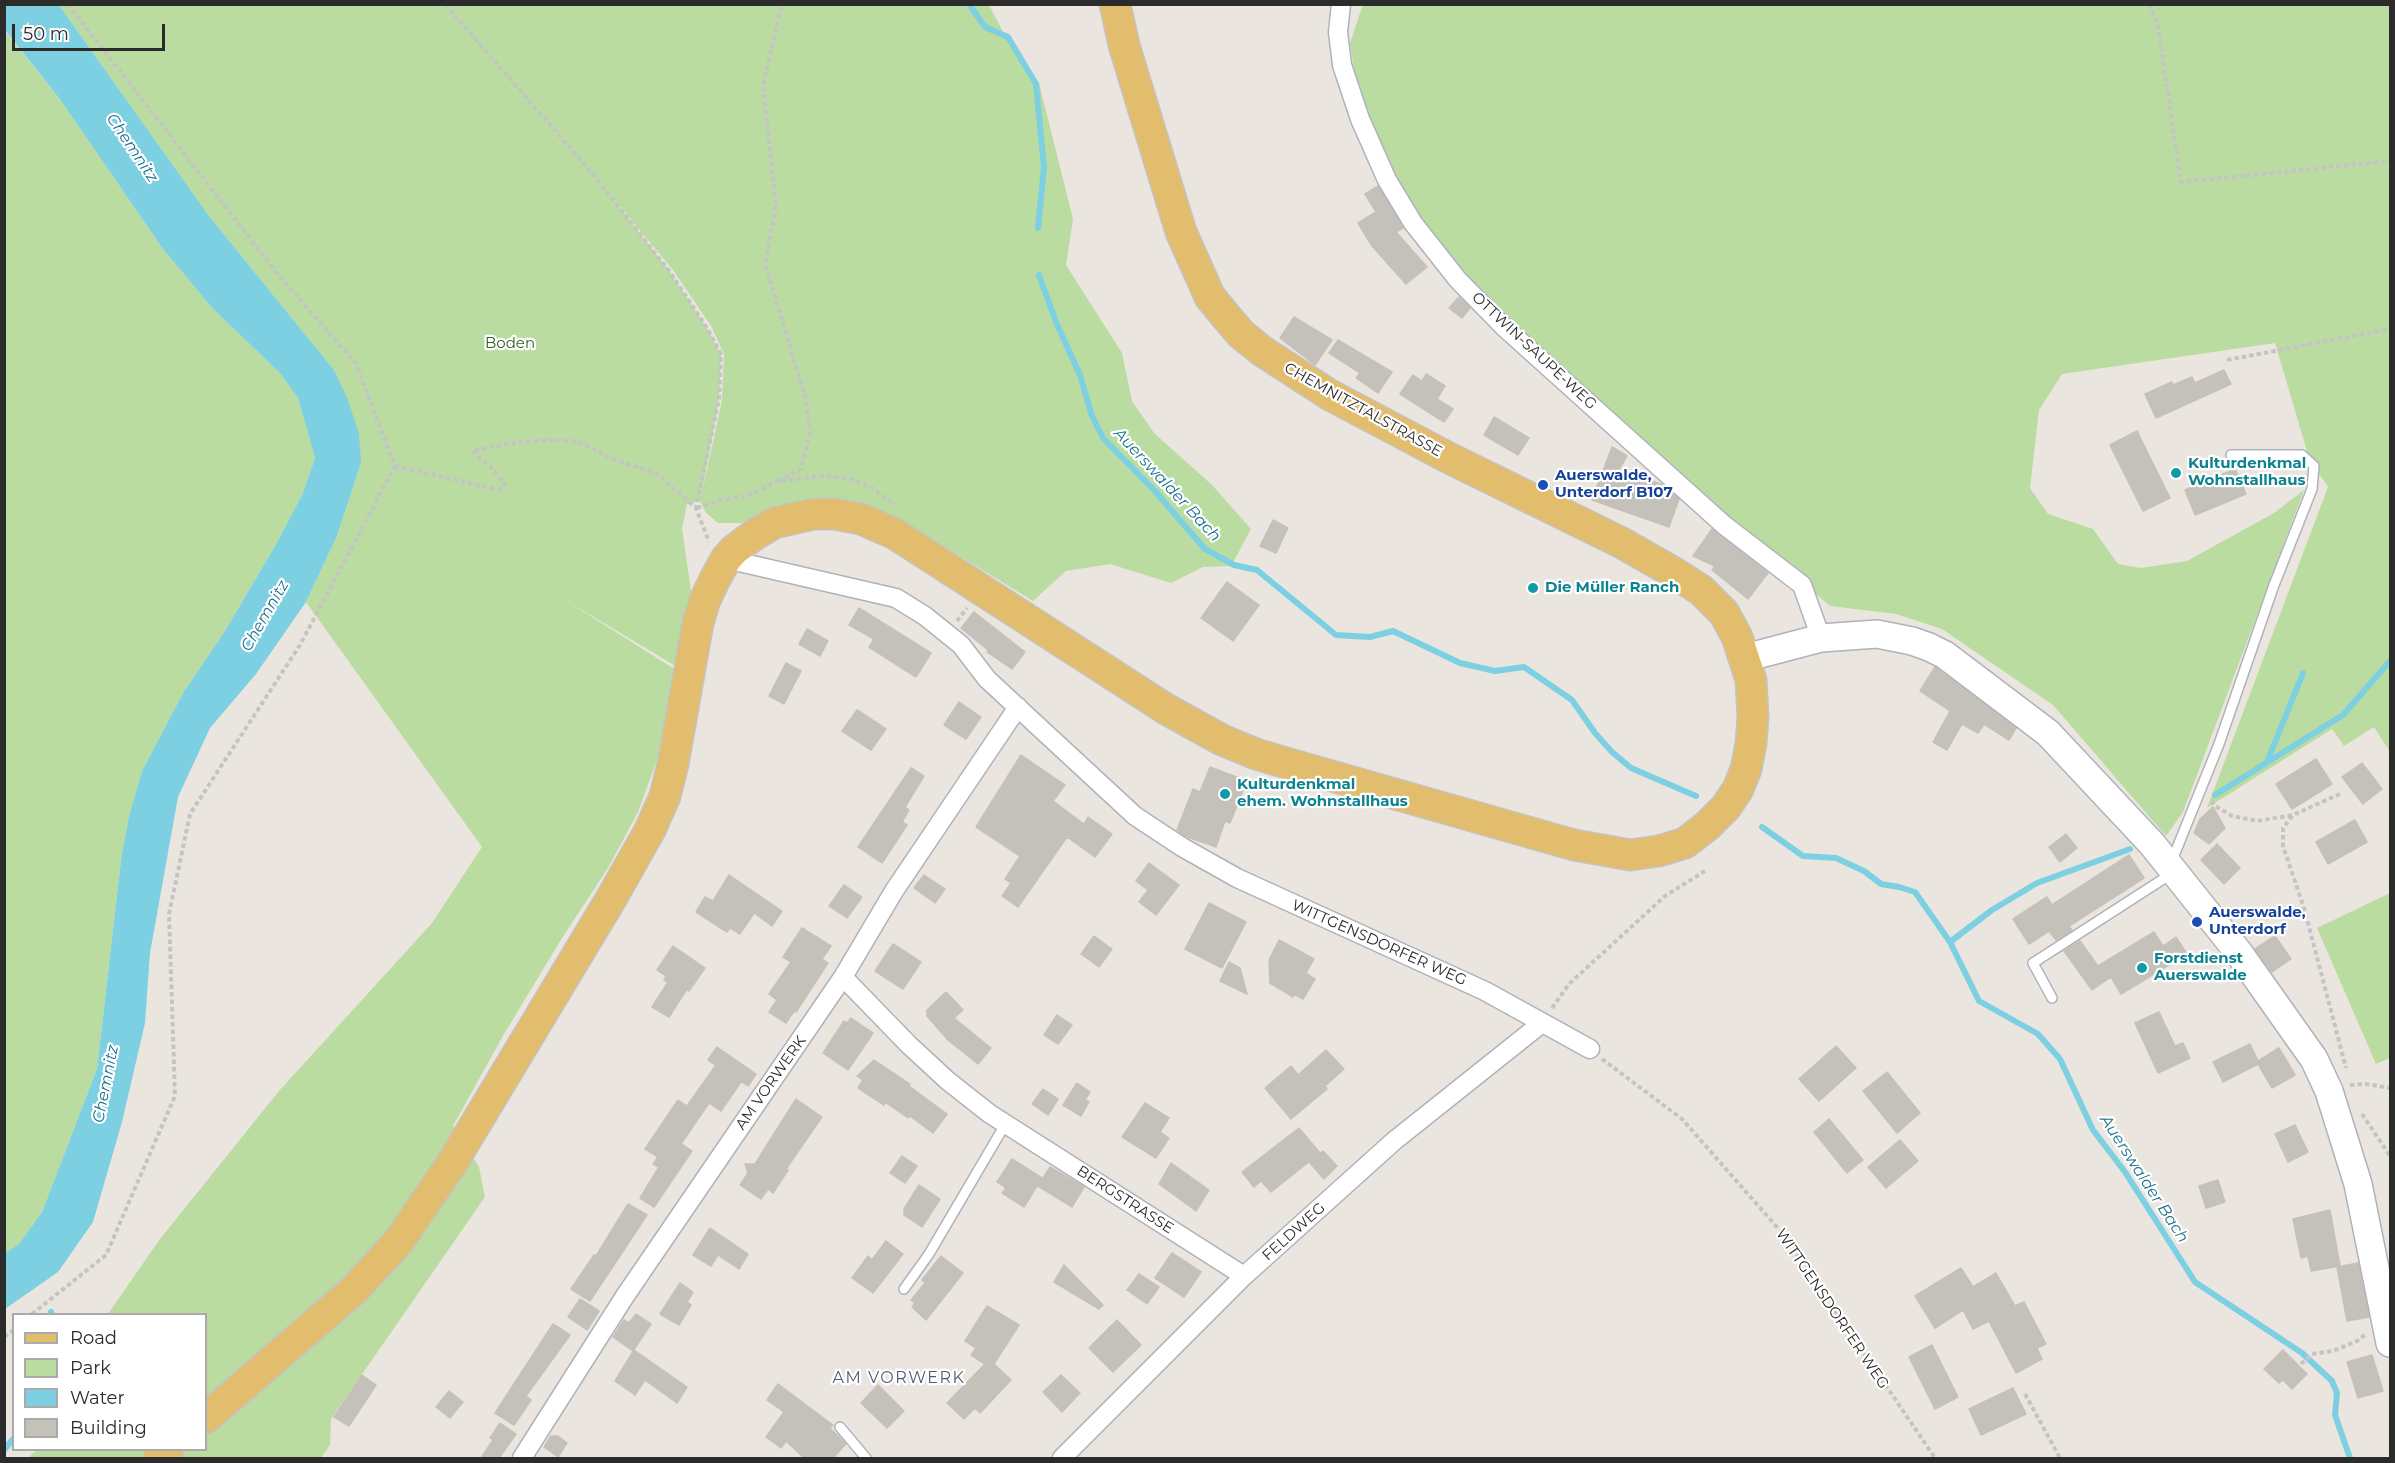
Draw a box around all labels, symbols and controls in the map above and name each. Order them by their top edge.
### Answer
scale bar [15,12,168,50]
text: 50 m [23,23,69,45]
water label: Chemnitz [102,110,162,186]
street label: OTTWIN-SAUPE-WEG [1468,289,1600,413]
park label: Boden [485,335,535,353]
street label: CHEMNITZTALSTRASSE [1281,359,1445,461]
water label: Auerswalder Bach [1109,424,1225,546]
place label: Kulturdenkmal Wohnstallhaus [2188,455,2306,490]
marker: Kulturdenkmal Wohnstallhaus [2169,466,2183,480]
place label: Auerswalde, Unterdorf B107 [1555,467,1673,502]
marker: Auerswalde, Unterdorf B107 [1536,478,1550,492]
water label: Chemnitz [237,577,293,655]
place label: Die Müller Ranch [1545,579,1679,597]
marker: Die Müller Ranch [1526,581,1540,595]
place label: Kulturdenkmal ehem. Wohnstallhaus [1237,776,1408,811]
marker: Kulturdenkmal ehem. Wohnstallhaus [1218,787,1232,801]
street label: WITTGENSDORFER WEG [1289,896,1469,990]
place label: Auerswalde, Unterdorf [2209,904,2306,939]
marker: Auerswalde, Unterdorf [2190,915,2204,929]
place label: Forstdienst Auerswalde [2154,950,2247,985]
marker: Forstdienst Auerswalde [2135,961,2149,975]
street label: AM VORWERK [732,1033,810,1133]
water label: Chemnitz [89,1044,123,1124]
water label: Auerswalder Bach [2096,1112,2192,1246]
street label: BERGSTRASSE [1073,1162,1177,1238]
street label: FELDWEG [1259,1199,1329,1265]
street label: WITTGENSDORFER WEG [1772,1225,1892,1393]
legend [12,1313,207,1451]
text: Road [70,1327,117,1349]
text: Park [70,1357,111,1379]
district label: AM VORWERK [833,1368,965,1388]
text: Water [70,1387,125,1409]
text: Building [70,1417,147,1439]

